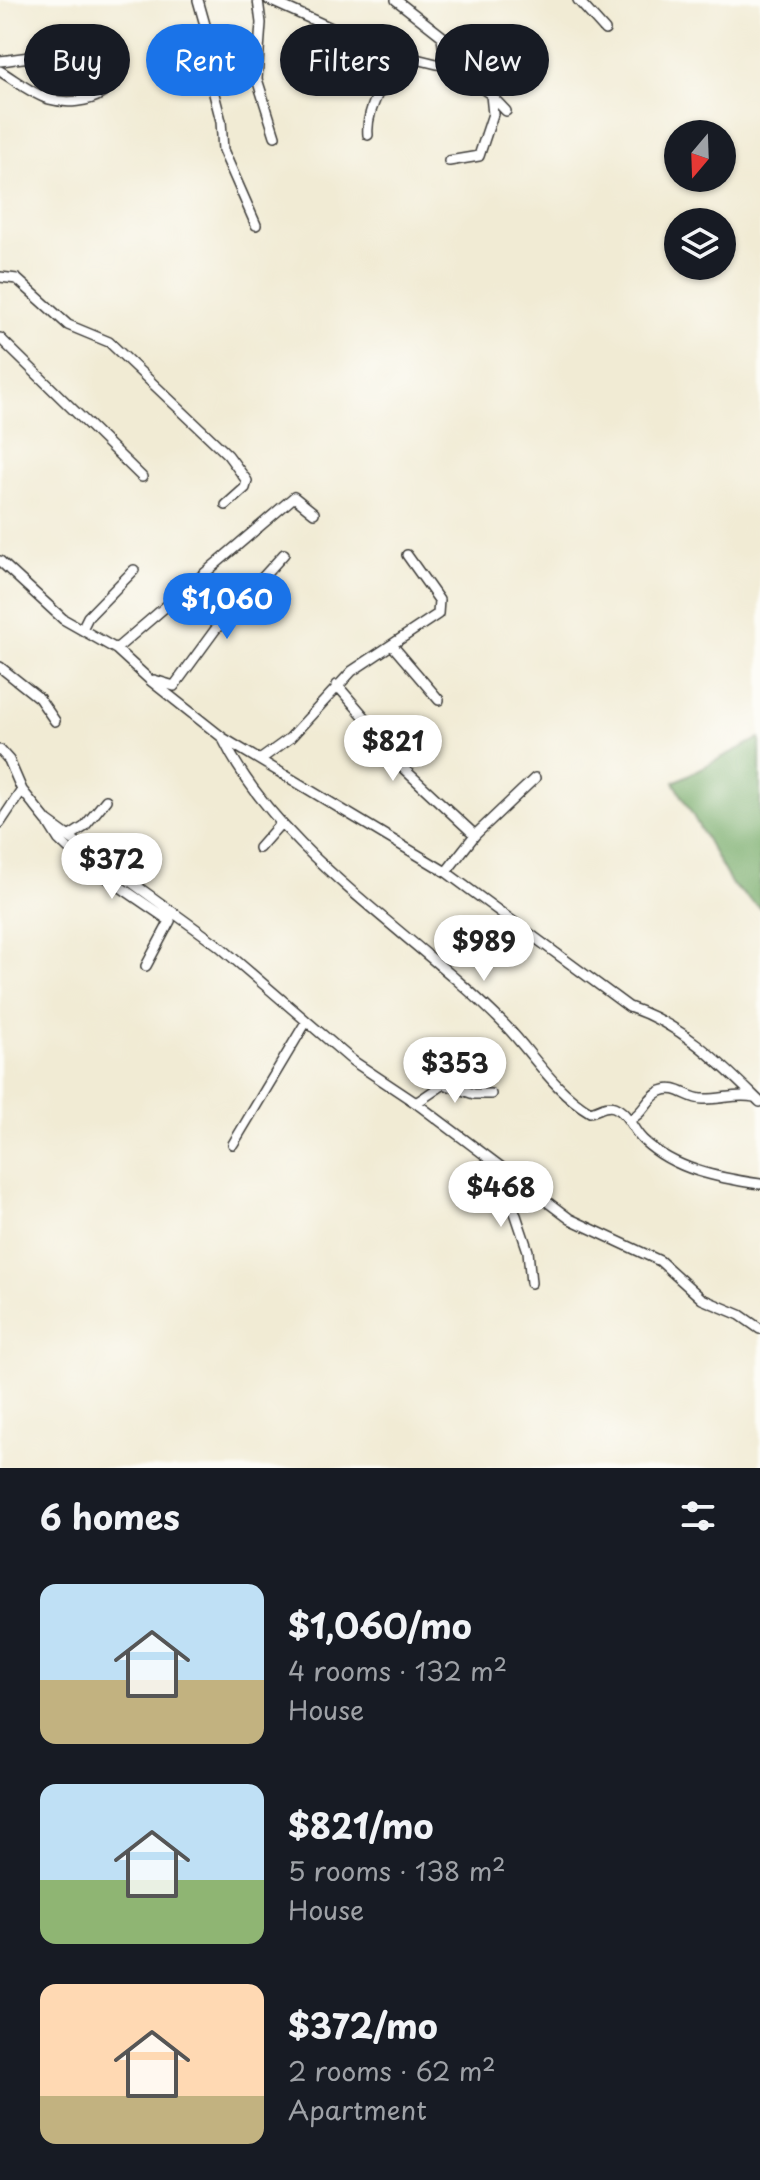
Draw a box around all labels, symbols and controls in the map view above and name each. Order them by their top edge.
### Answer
chip: Buy [24,24,130,96]
chip: Rent [146,24,264,96]
chip: Filters [280,24,419,96]
chip: New [435,24,549,96]
north arrow [664,120,736,192]
map controls [664,120,736,280]
button: layers [664,208,736,280]
pin: $1,060 [162,573,292,641]
text: $1,060 [181,579,273,618]
pin: $821 [346,715,440,783]
text: $821 [362,721,424,760]
pin: $372 [65,833,159,901]
text: $372 [79,839,145,878]
pin: $989 [437,915,531,983]
text: $989 [452,921,516,960]
pin: $353 [408,1037,502,1105]
text: $353 [421,1043,489,1082]
pin: $468 [454,1161,548,1229]
text: $468 [466,1167,536,1206]
text: 6 homes [40,1490,180,1542]
icon: filters [676,1494,720,1538]
text: $1,060/mo [288,1599,472,1651]
icon: home [104,1616,200,1712]
text: 4 rooms · 132 m² [288,1651,507,1690]
text: House [288,1690,364,1729]
text: $821/mo [288,1799,434,1851]
icon: home [104,1816,200,1912]
text: 5 rooms · 138 m² [288,1851,506,1890]
text: House [288,1890,364,1929]
text: $372/mo [288,1999,438,2051]
icon: home [104,2016,200,2112]
text: 2 rooms · 62 m² [288,2051,496,2090]
text: Apartment [288,2090,427,2129]

